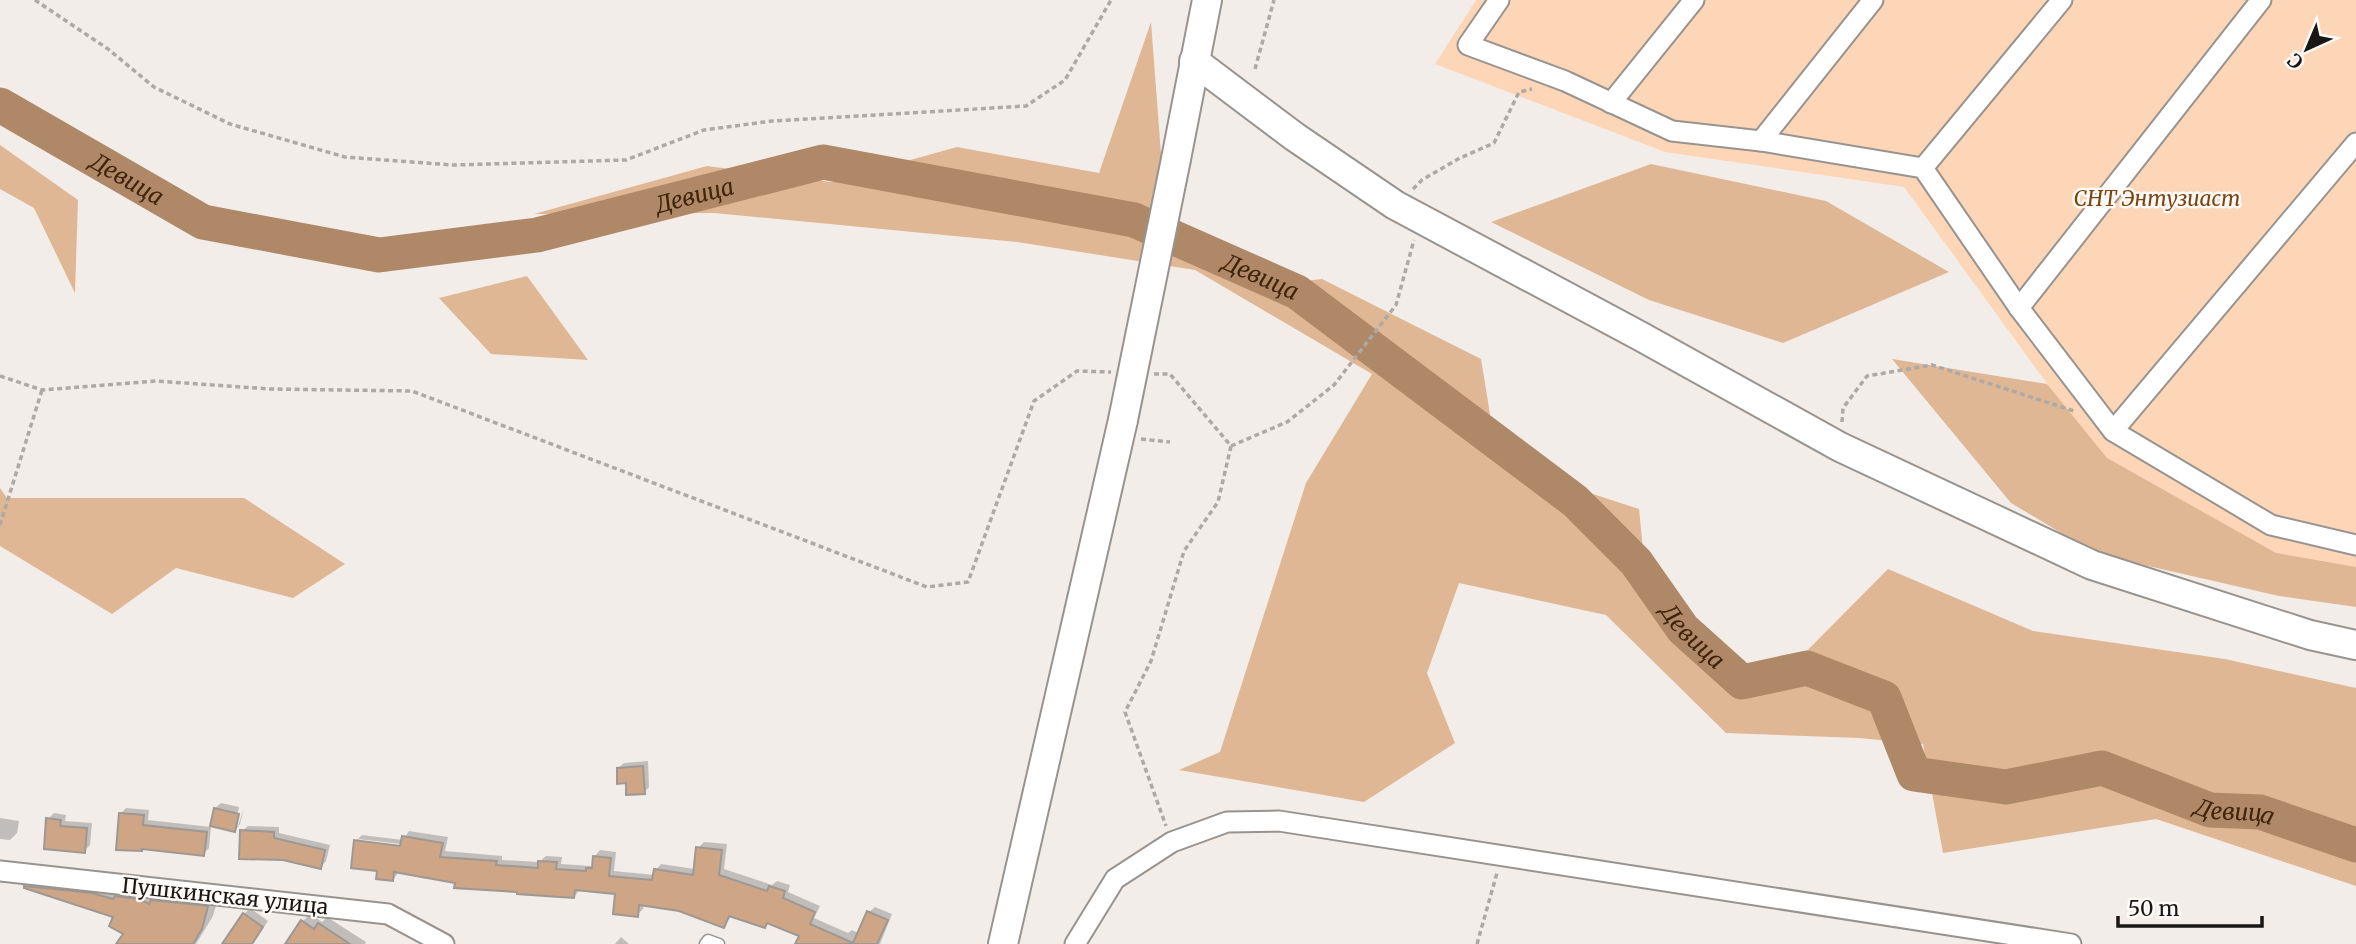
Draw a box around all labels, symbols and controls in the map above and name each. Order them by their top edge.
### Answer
north arrow [2272,14,2342,84]
text: С [2282,48,2308,74]
water label: Девица [84,145,169,211]
water label: Девица [650,171,737,219]
park label: СНТ Энтузиаст [2074,185,2240,212]
water label: Девица [1217,246,1303,306]
water label: Девица [1654,596,1731,674]
water label: Девица [2189,790,2279,831]
street label: Пушкинская улица [120,872,330,920]
scale bar [2118,884,2262,928]
text: 50 m [2128,895,2179,922]

